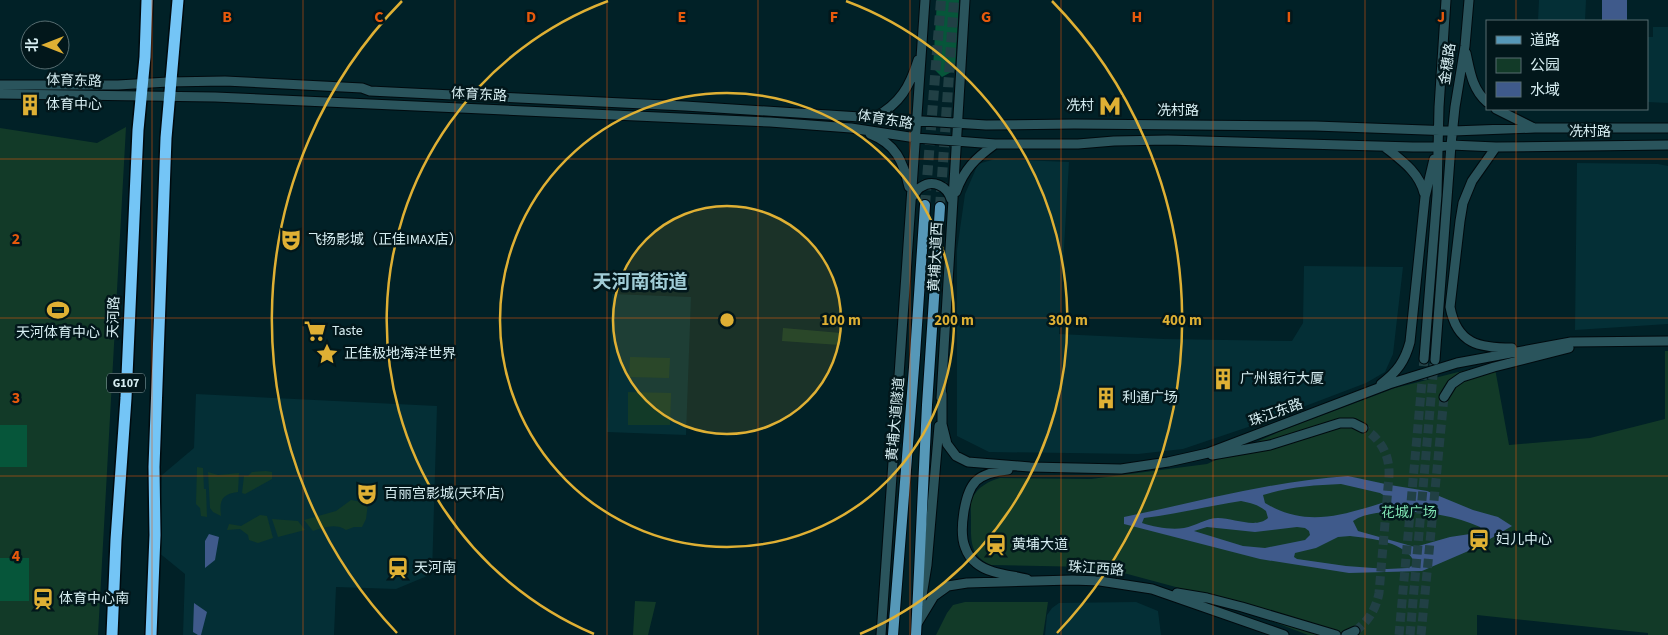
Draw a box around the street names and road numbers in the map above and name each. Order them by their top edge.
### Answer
street label: 金穗路 [1435,42,1461,86]
street label: 体育东路 [46,70,102,92]
street label: 体育东路 [451,84,507,106]
street label: 冼村路 [1157,101,1199,121]
street label: 体育东路 [856,106,914,134]
street label: 冼村路 [1569,122,1611,142]
street label: 黄埔大道西 [924,222,948,292]
street label: 天河路 [103,296,125,338]
road number: G107 [107,373,145,392]
street label: 黄埔大道隧道 [882,376,910,462]
street label: 珠江东路 [1246,394,1306,432]
street label: 珠江西路 [1067,557,1125,581]

